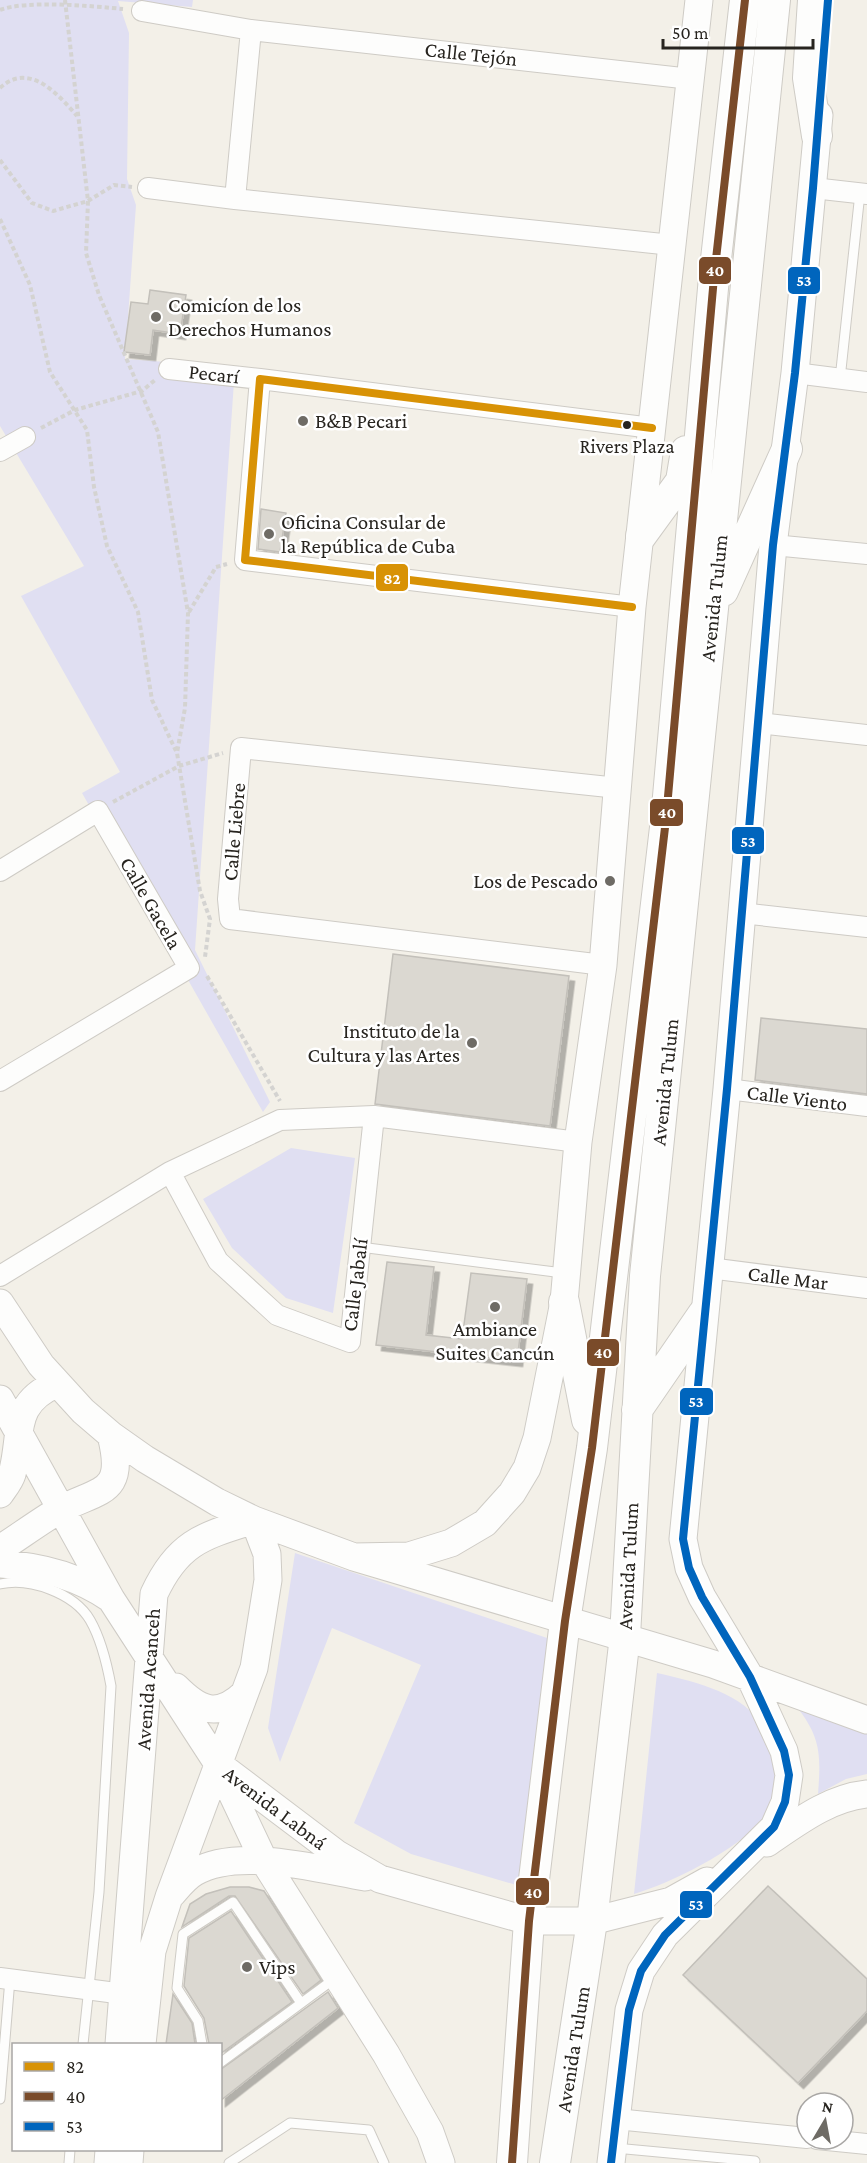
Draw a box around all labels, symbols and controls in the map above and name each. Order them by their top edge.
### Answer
scale bar [663,12,813,50]
text: 50 m [672,23,709,43]
street label: Calle Tejón [424,37,518,71]
line badge: 40 [698,256,732,285]
text: 40 [706,262,724,279]
line badge: 53 [787,266,821,295]
text: 53 [796,272,812,289]
place label: Comicíon de los Derechos Humanos [168,293,331,341]
marker: Comicíon de los Derechos Humanos [149,310,163,324]
street label: Pecarí [188,359,242,389]
place label: B&B Pecari [315,409,408,433]
marker: B&B Pecari [296,414,310,428]
marker: Rivers Plaza [621,419,633,431]
place label: Rivers Plaza [580,435,675,457]
place label: Oficina Consular de la República de Cuba [281,510,456,558]
marker: Oficina Consular de la República de Cuba [262,527,276,541]
street label: Avenida Tulum [695,533,733,663]
line badge: 82 [375,563,409,592]
text: 82 [383,570,401,587]
street label: Calle Liebre [218,782,250,882]
line badge: 40 [649,798,684,827]
text: 40 [658,804,676,821]
line badge: 53 [731,826,765,855]
text: 53 [740,833,756,850]
street label: Calle Gacela [115,853,187,954]
place label: Los de Pescado [473,869,598,893]
marker: Los de Pescado [603,874,617,888]
street label: Avenida Tulum [646,1017,684,1147]
place label: Instituto de la Cultura y las Artes [308,1019,460,1067]
marker: Instituto de la Cultura y las Artes [465,1036,479,1050]
street label: Calle Viento [745,1080,849,1116]
street label: Calle Jabalí [337,1236,373,1333]
street label: Calle Mar [746,1261,830,1295]
marker: Ambiance Suites Cancún [488,1300,502,1314]
place label: Ambiance Suites Cancún [435,1317,555,1365]
line badge: 40 [586,1338,620,1367]
text: 40 [594,1344,612,1361]
line badge: 53 [679,1387,714,1416]
text: 53 [688,1393,704,1410]
street label: Avenida Tulum [613,1501,643,1630]
street label: Avenida Acanceh [131,1607,165,1751]
street label: Avenida Labná [218,1761,332,1855]
line badge: 40 [515,1877,550,1906]
text: 40 [524,1884,542,1901]
line badge: 53 [679,1890,713,1919]
text: 53 [688,1896,704,1913]
place label: Vips [259,1955,295,1979]
marker: Vips [240,1960,254,1974]
street label: Avenida Tulum [551,1984,595,2114]
legend [12,2043,222,2151]
text: 82 [66,2057,84,2077]
text: 40 [66,2087,85,2107]
north arrow [795,2091,855,2151]
text: N [821,2097,834,2116]
text: 53 [66,2117,83,2137]

